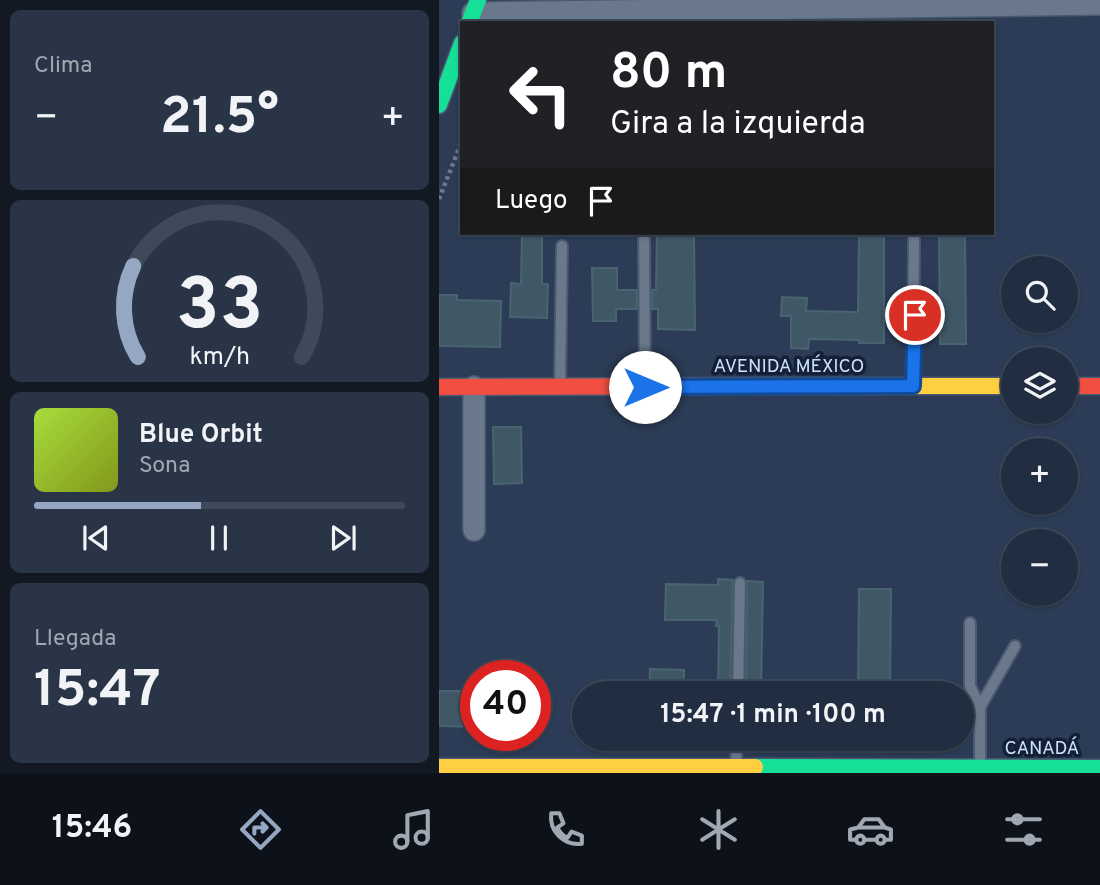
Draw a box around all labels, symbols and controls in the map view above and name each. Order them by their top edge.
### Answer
text: 80 m [610,44,727,106]
icon: left [495,49,586,140]
text: Clima [34,52,92,81]
text: 21.5° [160,86,279,152]
text: − [34,95,59,144]
text: + [380,95,405,144]
text: Gira a la izquierda [610,105,866,145]
icon: arrive [582,182,620,220]
text: Luego [495,185,568,218]
map controls [1001,256,1078,606]
button: search [1001,256,1078,333]
text: 33 [176,264,263,356]
pin [885,285,945,345]
icon: arrive [896,296,934,334]
text: km/h [189,342,250,374]
button: layers [1001,347,1078,424]
position arrow [608,350,682,424]
street label: AVENIDA MÉXICO [714,354,864,379]
text: Blue Orbit [139,419,263,452]
button: + [1001,438,1078,515]
text: Sona [139,452,190,481]
icon: previous [77,519,115,557]
icon: pause [200,519,238,557]
icon: next [324,519,362,557]
button: − [1001,529,1078,606]
text: Llegada [34,625,116,654]
text: 15:47 [34,659,161,725]
speed limit sign: 40 [460,660,551,751]
text: 15:47 · 1 min · 100 m [660,699,886,732]
street label: CANADÁ [1004,736,1080,761]
icon: directions [236,805,285,854]
icon: music [389,805,438,854]
icon: phone [541,805,590,854]
icon: climate [694,805,743,854]
icon: car [846,805,895,854]
icon: filters [999,805,1048,854]
text: 15:46 [52,809,132,849]

